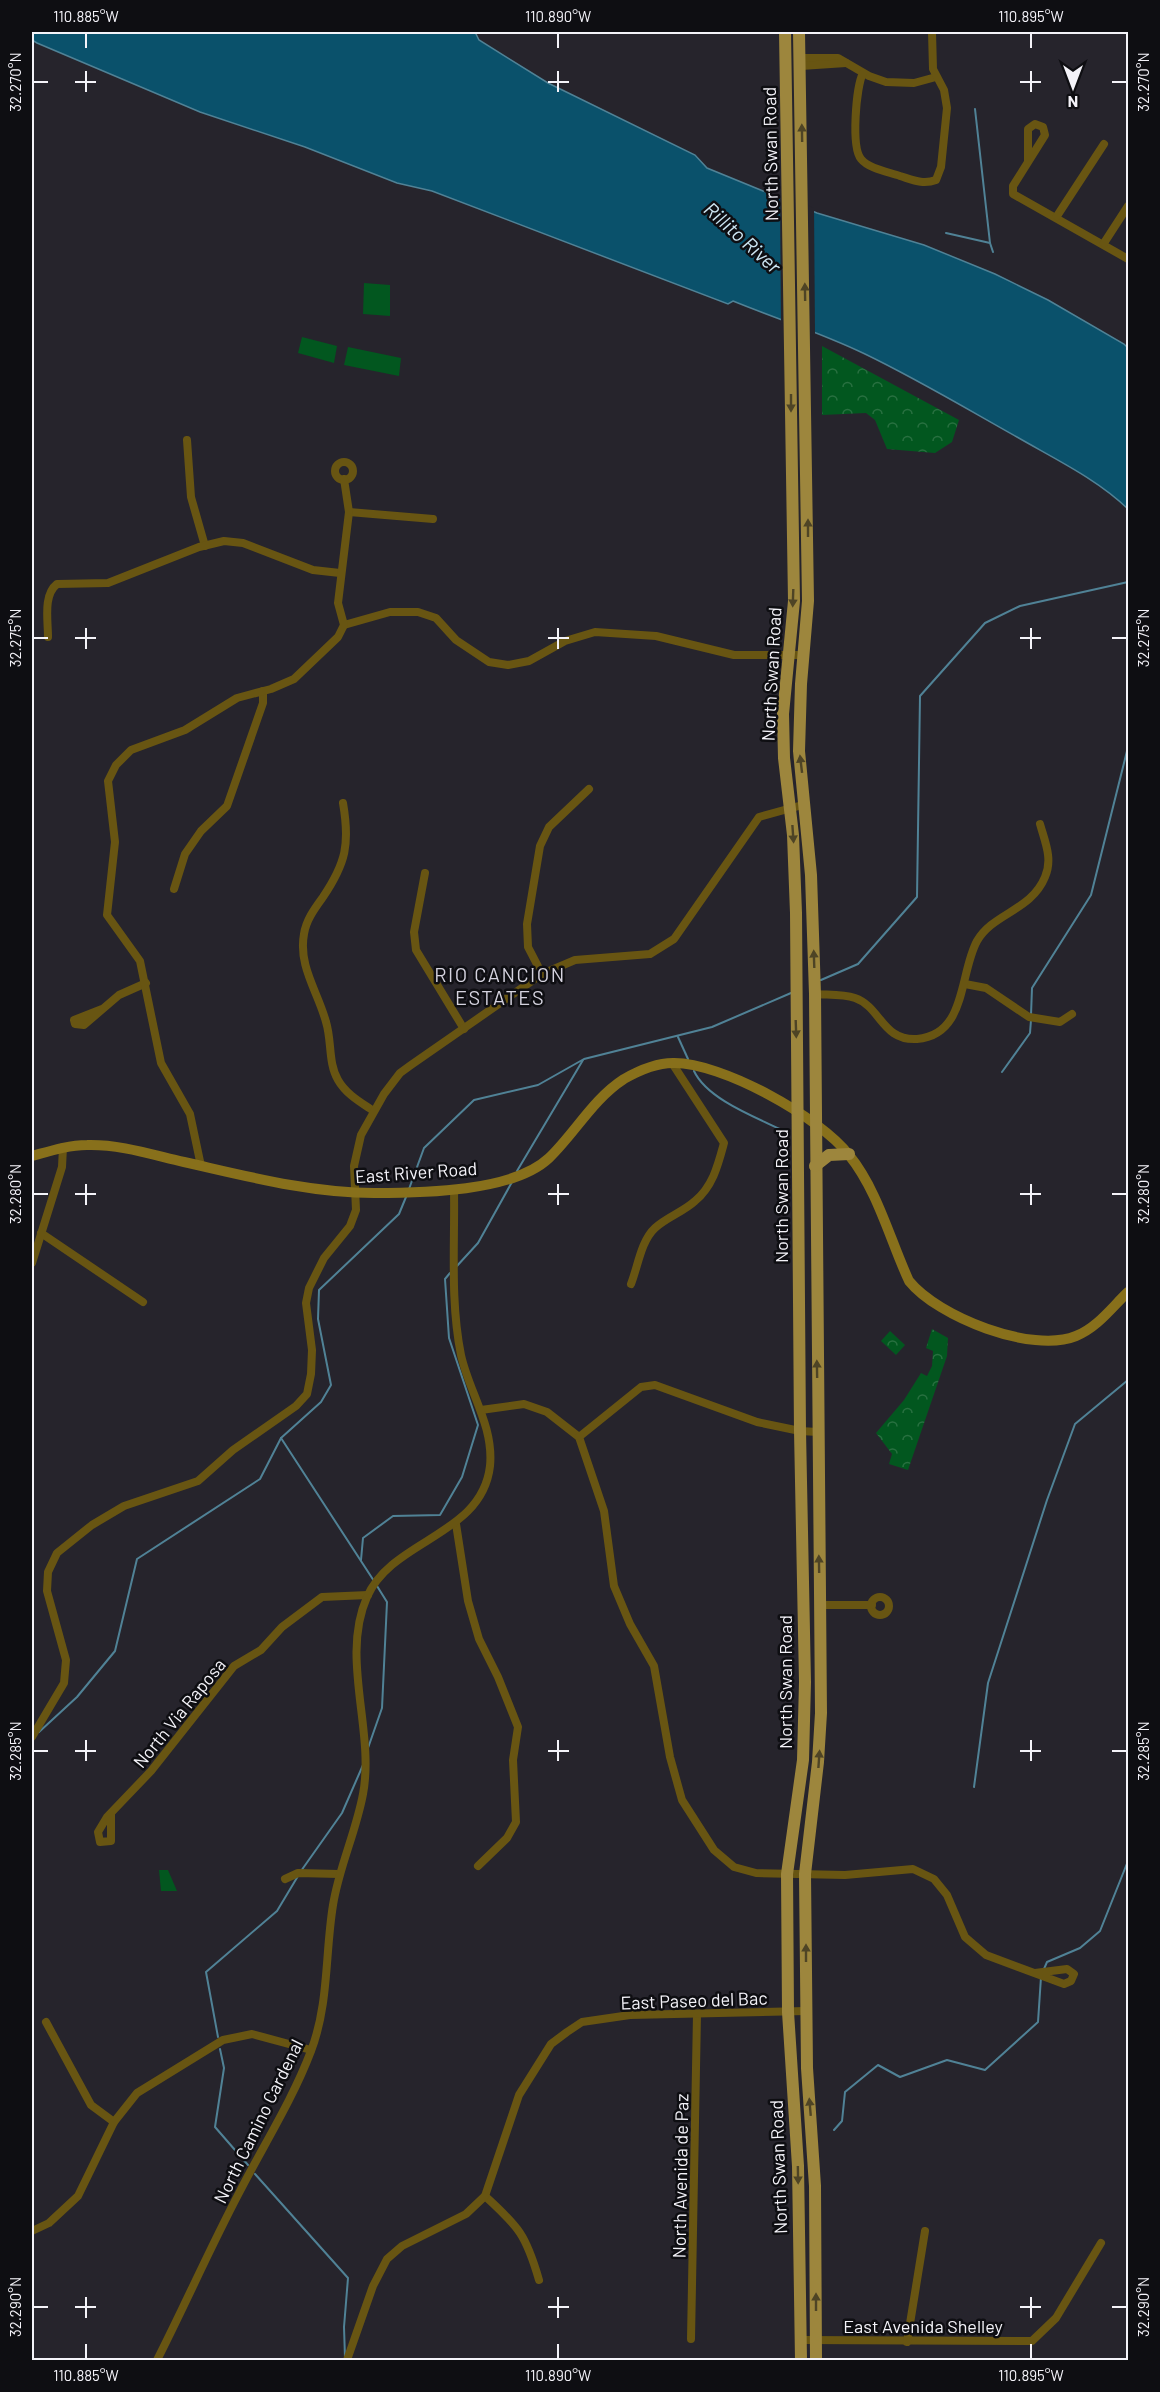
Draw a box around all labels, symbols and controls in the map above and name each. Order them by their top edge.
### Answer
text: 110.885°W [53,7,119,25]
text: 110.890°W [525,7,591,25]
text: 110.895°W [998,7,1064,25]
text: 32.270°N [6,52,24,112]
text: 32.270°N [1134,52,1152,112]
north arrow [1043,57,1103,117]
street label: North Swan Road [758,87,782,221]
text: N [1068,93,1078,112]
one-way arrow [798,124,807,143]
water label: Rillito River [700,196,787,278]
one-way arrow [800,282,810,301]
one-way arrow [786,394,796,413]
one-way arrow [803,518,813,537]
one-way arrow [788,589,798,608]
street label: North Swan Road [757,606,785,742]
text: 32.275°N [6,609,24,667]
text: 32.275°N [1134,609,1152,667]
one-way arrow [796,755,806,774]
one-way arrow [788,825,798,844]
one-way arrow [809,949,818,968]
district label: RIO CANCION ESTATES [434,962,566,1009]
one-way arrow [791,1020,801,1039]
street label: North Swan Road [770,1129,792,1263]
street label: East River Road [354,1157,478,1187]
text: 32.280°N [6,1164,24,1224]
text: 32.280°N [1134,1164,1152,1224]
one-way arrow [812,1359,822,1378]
one-way arrow [814,1554,824,1573]
street label: North Swan Road [774,1615,796,1749]
street label: North Via Raposa [128,1654,230,1772]
text: 32.285°N [6,1721,24,1781]
text: 32.285°N [1134,1721,1152,1781]
one-way arrow [814,1749,823,1768]
one-way arrow [801,1943,811,1962]
street label: East Paseo del Bac [620,1986,768,2014]
street label: North Camino Cardenal [209,2035,307,2207]
street label: North Avenida de Paz [668,2093,692,2259]
one-way arrow [805,2098,815,2117]
street label: North Swan Road [765,2100,791,2234]
one-way arrow [793,2165,803,2184]
text: 32.290°N [6,2277,24,2337]
text: 32.290°N [1134,2277,1152,2337]
one-way arrow [811,2293,820,2312]
street label: East Avenida Shelley [843,2315,1003,2337]
text: 110.885°W [53,2366,119,2384]
text: 110.890°W [525,2366,591,2384]
text: 110.895°W [998,2366,1064,2384]

